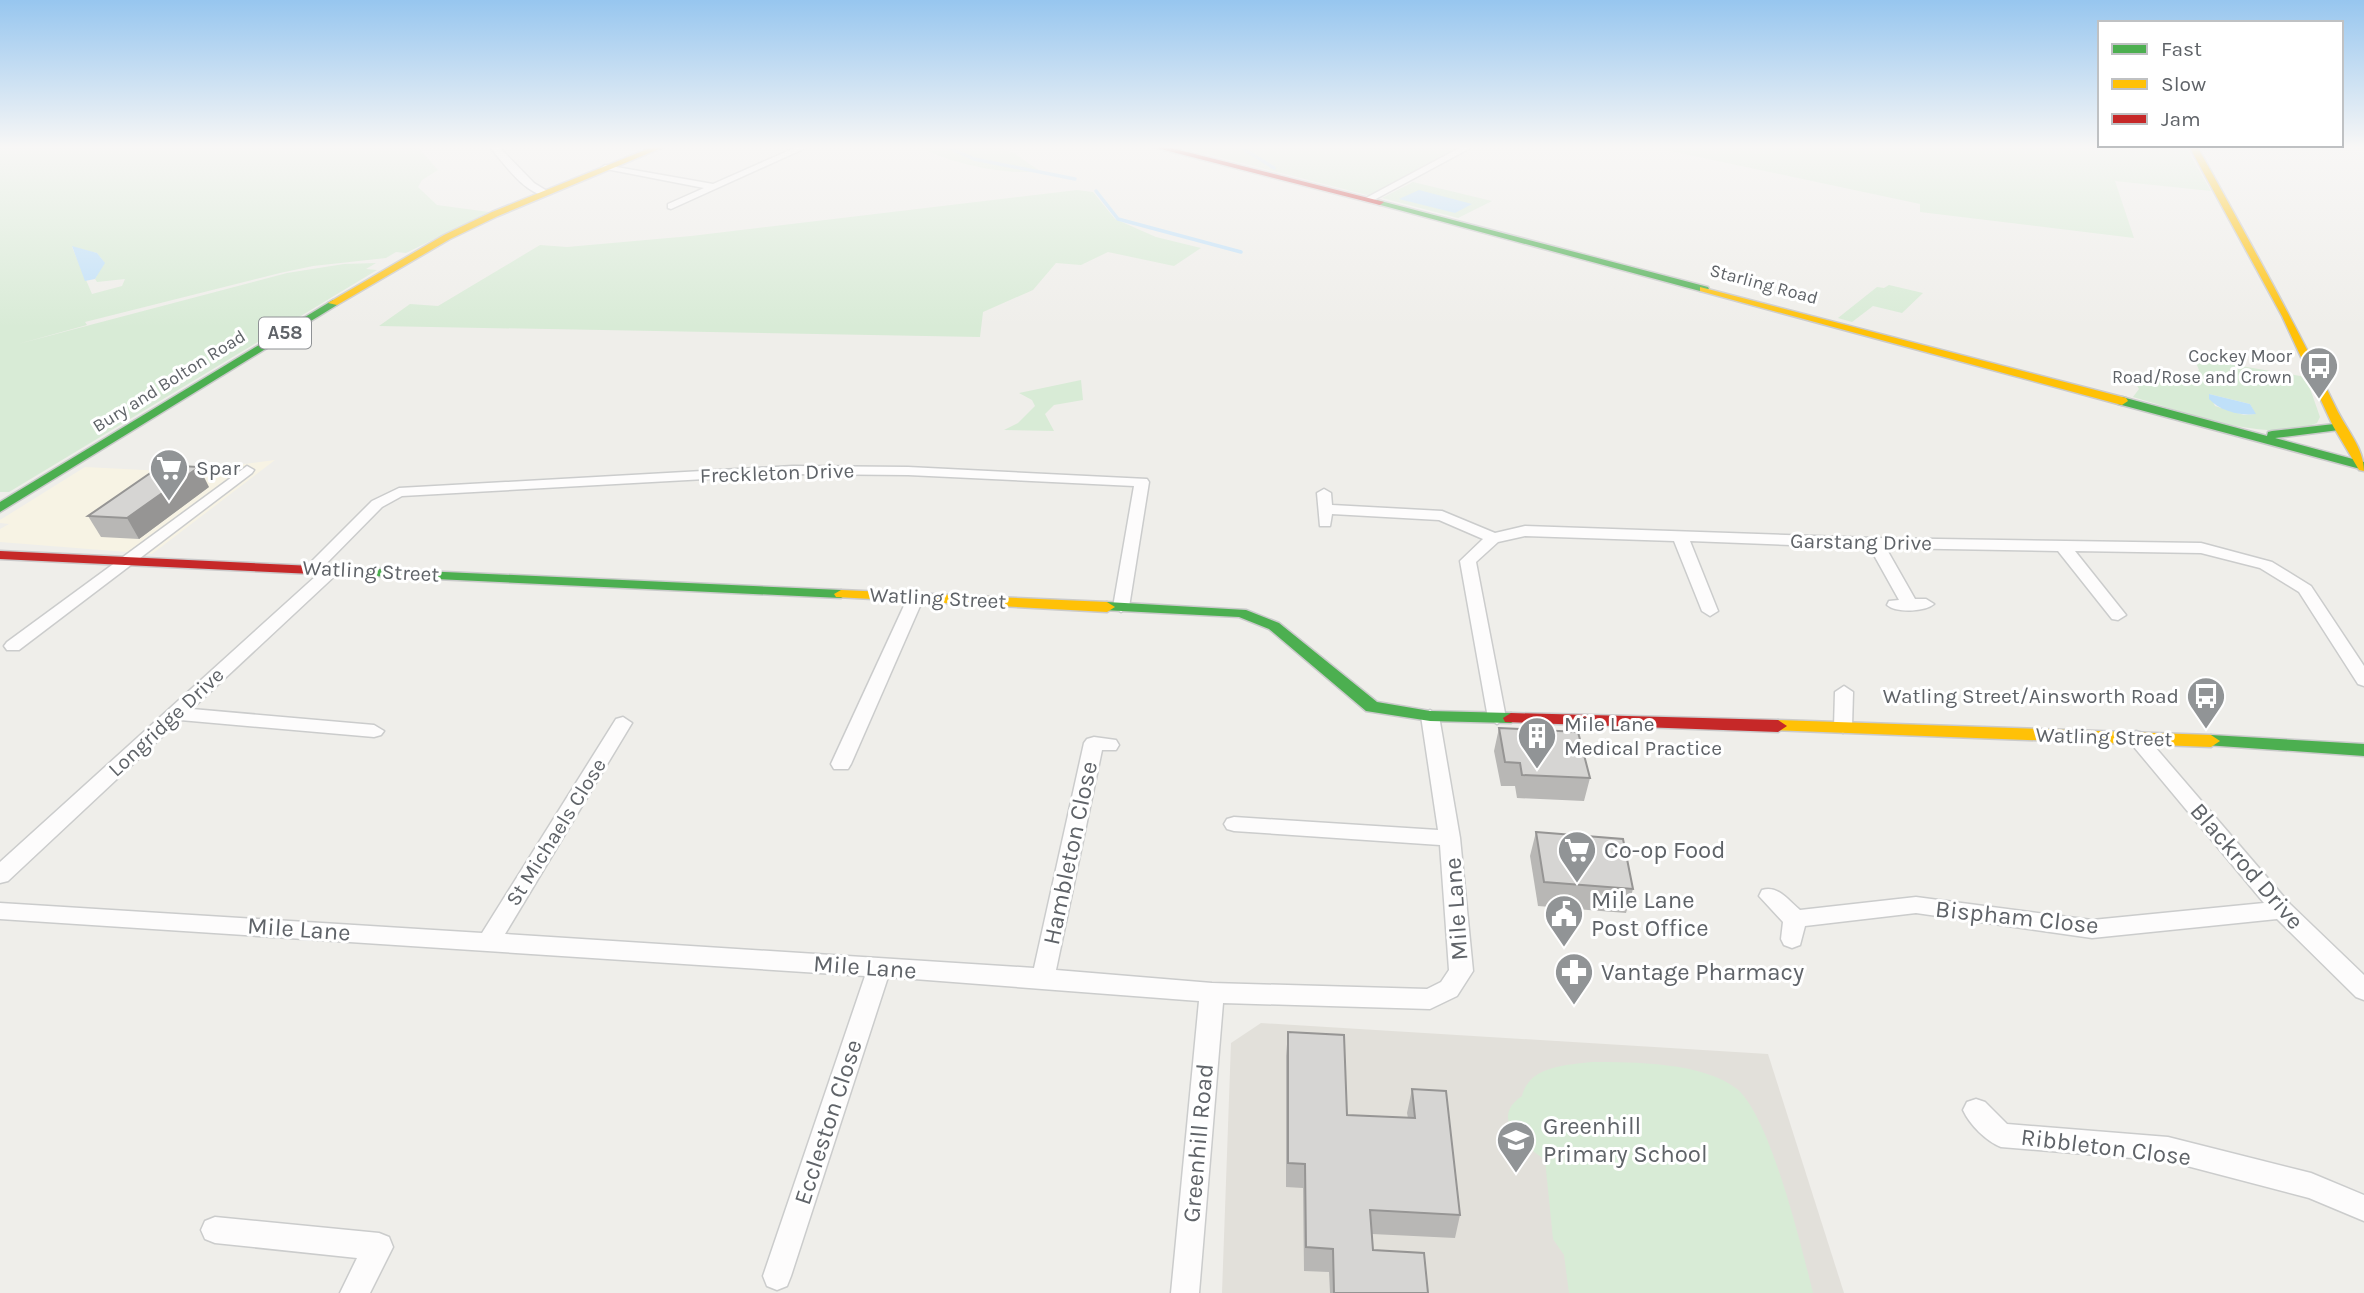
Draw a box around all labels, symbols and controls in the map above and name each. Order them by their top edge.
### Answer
legend [2098,21,2343,147]
text: Fast [2161,37,2202,61]
text: Slow [2161,72,2206,96]
text: Jam [2161,107,2201,131]
street label: Starling Road [1707,259,1821,309]
road number: A58 [259,318,311,348]
street label: Bury and Bolton Road [88,325,250,437]
place label: Cockey Moor Road/Rose and Crown [2112,345,2292,388]
bus stop icon: Cockey Moor Road/Rose and Crown [2298,345,2340,400]
supermarket icon: Spar [148,447,190,502]
place label: Spar [196,456,241,480]
street label: Freckleton Drive [699,458,855,488]
street label: Garstang Drive [1790,529,1932,555]
street label: Watling Street [302,555,440,587]
street label: Watling Street [869,582,1007,614]
street label: Longridge Drive [103,662,229,782]
bus stop icon: Watling Street/Ainsworth Road [2185,675,2227,730]
place label: Watling Street/Ainsworth Road [1883,684,2179,708]
place label: Mile Lane Medical Practice [1564,712,1722,760]
building icon: Mile Lane Medical Practice [1516,715,1558,770]
street label: Watling Street [2035,723,2173,751]
street label: St Michaels Close [501,754,611,910]
street label: Hambleton Close [1037,759,1103,947]
street label: Blackrod Drive [2184,797,2310,935]
supermarket icon: Co-op Food [1556,829,1598,884]
place label: Co-op Food [1604,836,1725,864]
street label: Mile Lane [1438,856,1474,962]
place label: Mile Lane Post Office [1591,886,1709,942]
public building icon: Mile Lane Post Office [1543,893,1585,948]
street label: Bispham Close [1934,895,2100,939]
street label: Mile Lane [246,911,352,947]
street label: Mile Lane [812,949,918,985]
pharmacy icon: Vantage Pharmacy [1553,951,1595,1006]
place label: Vantage Pharmacy [1601,958,1804,986]
street label: Eccleston Close [788,1036,868,1208]
street label: Greenhill Road [1177,1062,1219,1224]
place label: Greenhill Primary School [1543,1112,1708,1168]
school or university icon: Greenhill Primary School [1495,1119,1537,1174]
street label: Ribbleton Close [2019,1123,2193,1171]

